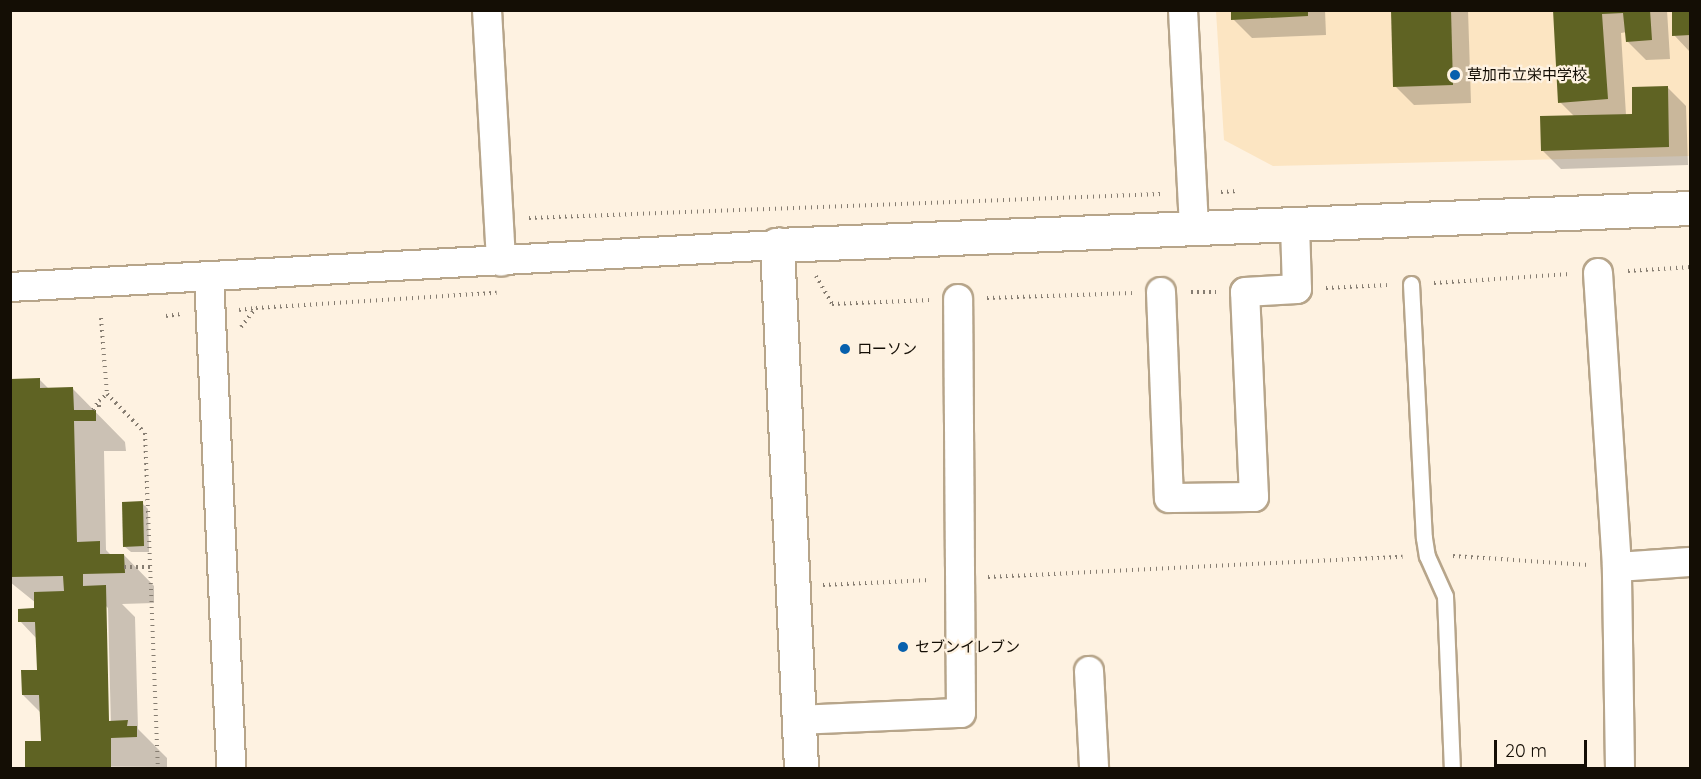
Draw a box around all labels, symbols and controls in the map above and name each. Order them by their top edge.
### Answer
place label: 草加市立栄中学校 [1467,66,1587,84]
marker: 草加市立栄中学校 [1448,68,1462,82]
place label: ローソン [857,340,917,358]
marker: ローソン [838,342,852,356]
place label: セブンイレブン [915,638,1020,656]
marker: セブンイレブン [896,640,910,654]
scale bar [1497,728,1590,766]
text: 20 m [1505,739,1547,762]

